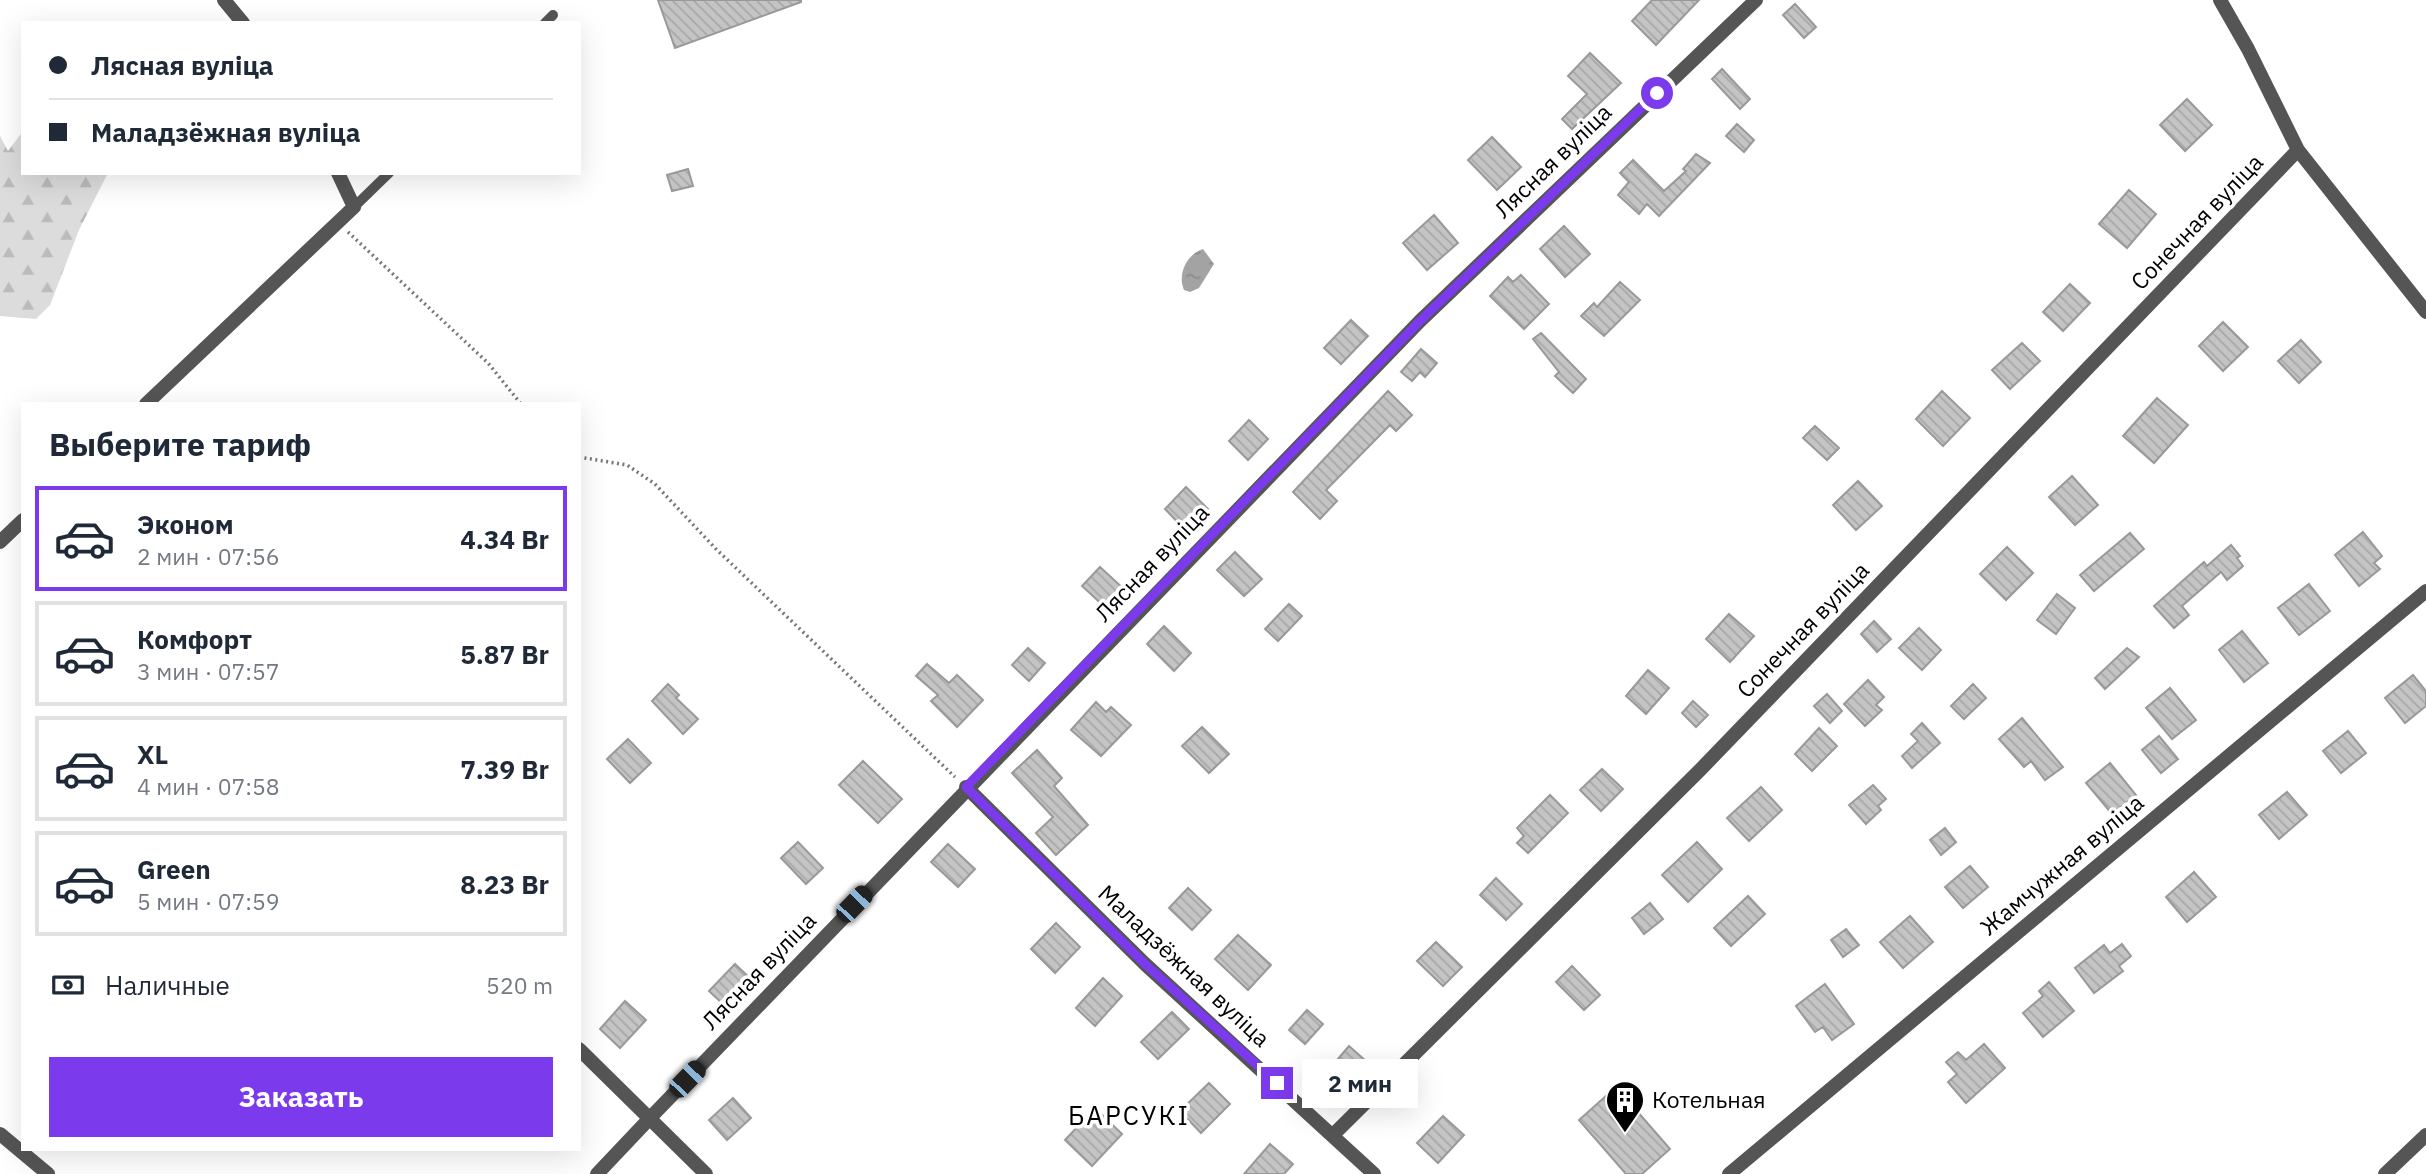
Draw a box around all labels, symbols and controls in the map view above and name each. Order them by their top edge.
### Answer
text: Лясная вуліца [91,48,274,82]
route start [1641,77,1673,109]
street label: Лясная вуліца [1487,97,1617,224]
text: Маладзёжная вуліца [91,115,360,149]
street label: Сонечная вуліца [2124,147,2269,296]
text: Выберите тариф [49,423,311,465]
street label: Лясная вуліца [1088,497,1215,627]
icon: car [53,507,116,570]
text: Эконом [137,507,234,541]
text: 4.34 Br [460,522,549,556]
text: 2 мин · 07:56 [137,541,280,571]
street label: Сонечная вуліца [1730,555,1875,704]
icon: car [53,622,116,685]
text: Комфорт [137,622,252,656]
text: 5.87 Br [460,637,549,671]
text: 3 мин · 07:57 [137,656,280,686]
icon: car [53,737,116,800]
text: XL [137,737,168,771]
text: 7.39 Br [460,752,549,786]
text: 4 мин · 07:58 [137,771,280,801]
street label: Жамчужная вуліца [1973,787,2149,941]
icon: car [53,852,116,915]
text: Green [137,852,211,886]
text: 8.23 Br [460,867,549,901]
street label: Маладзёжная вуліца [1092,878,1277,1053]
car [832,882,877,926]
text: 5 мин · 07:59 [137,886,280,916]
street label: Лясная вуліца [695,905,822,1035]
icon: cash [49,966,87,1004]
text: Наличные [105,968,230,1002]
text: 520 m [486,970,553,1000]
button: Заказать [49,1057,553,1137]
car [665,1057,710,1101]
callout: 2 мин [1302,1058,1417,1108]
route end [1261,1067,1293,1099]
text: 2 мин [1328,1068,1392,1098]
building icon: Котельная [1604,1079,1646,1134]
place label: Котельная [1652,1084,1765,1114]
district label: БАРСУКІ [1068,1098,1190,1132]

